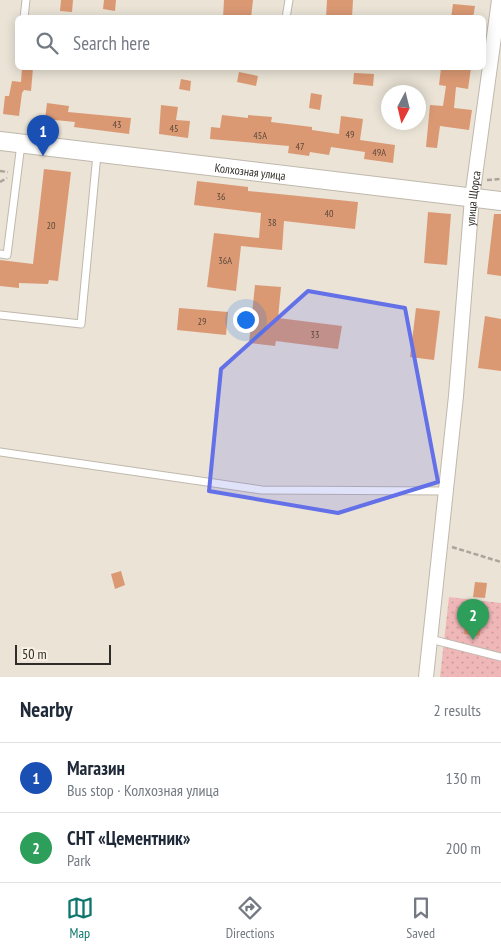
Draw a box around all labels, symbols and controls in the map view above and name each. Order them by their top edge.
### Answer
search box [15,15,486,70]
icon: search [33,29,61,57]
text: Search here [73,31,150,55]
north arrow [381,85,426,130]
pin: 1 [27,115,59,156]
house number: 43 [113,118,122,131]
house number: 45 [170,122,179,135]
house number: 49 [346,128,355,141]
house number: 45А [253,129,267,142]
house number: 47 [296,140,305,153]
house number: 49А [372,146,386,159]
street label: Колхозная улица [214,159,287,183]
street label: улица Щорса [462,170,483,226]
house number: 36 [217,190,226,203]
house number: 40 [325,207,334,220]
house number: 38 [268,216,277,229]
house number: 20 [47,219,56,232]
house number: 36А [218,254,232,267]
your location [233,307,259,333]
house number: 29 [198,315,207,328]
house number: 33 [311,328,320,341]
pin: 2 [457,599,489,640]
scale bar [15,642,111,665]
text: 50 m [22,645,47,663]
text: Nearby [20,696,73,723]
text: 2 results [434,700,481,720]
text: Магазин [67,756,125,780]
text: 1 [32,768,40,788]
text: 130 m [446,768,481,788]
text: Bus stop · Колхозная улица [67,780,219,800]
text: СНТ «Цементник» [67,826,190,850]
text: 2 [32,838,40,858]
text: 200 m [446,838,481,858]
text: Park [67,850,91,870]
tab: Map [66,894,94,942]
tab: Directions [226,894,274,942]
tab: Saved [406,894,435,942]

